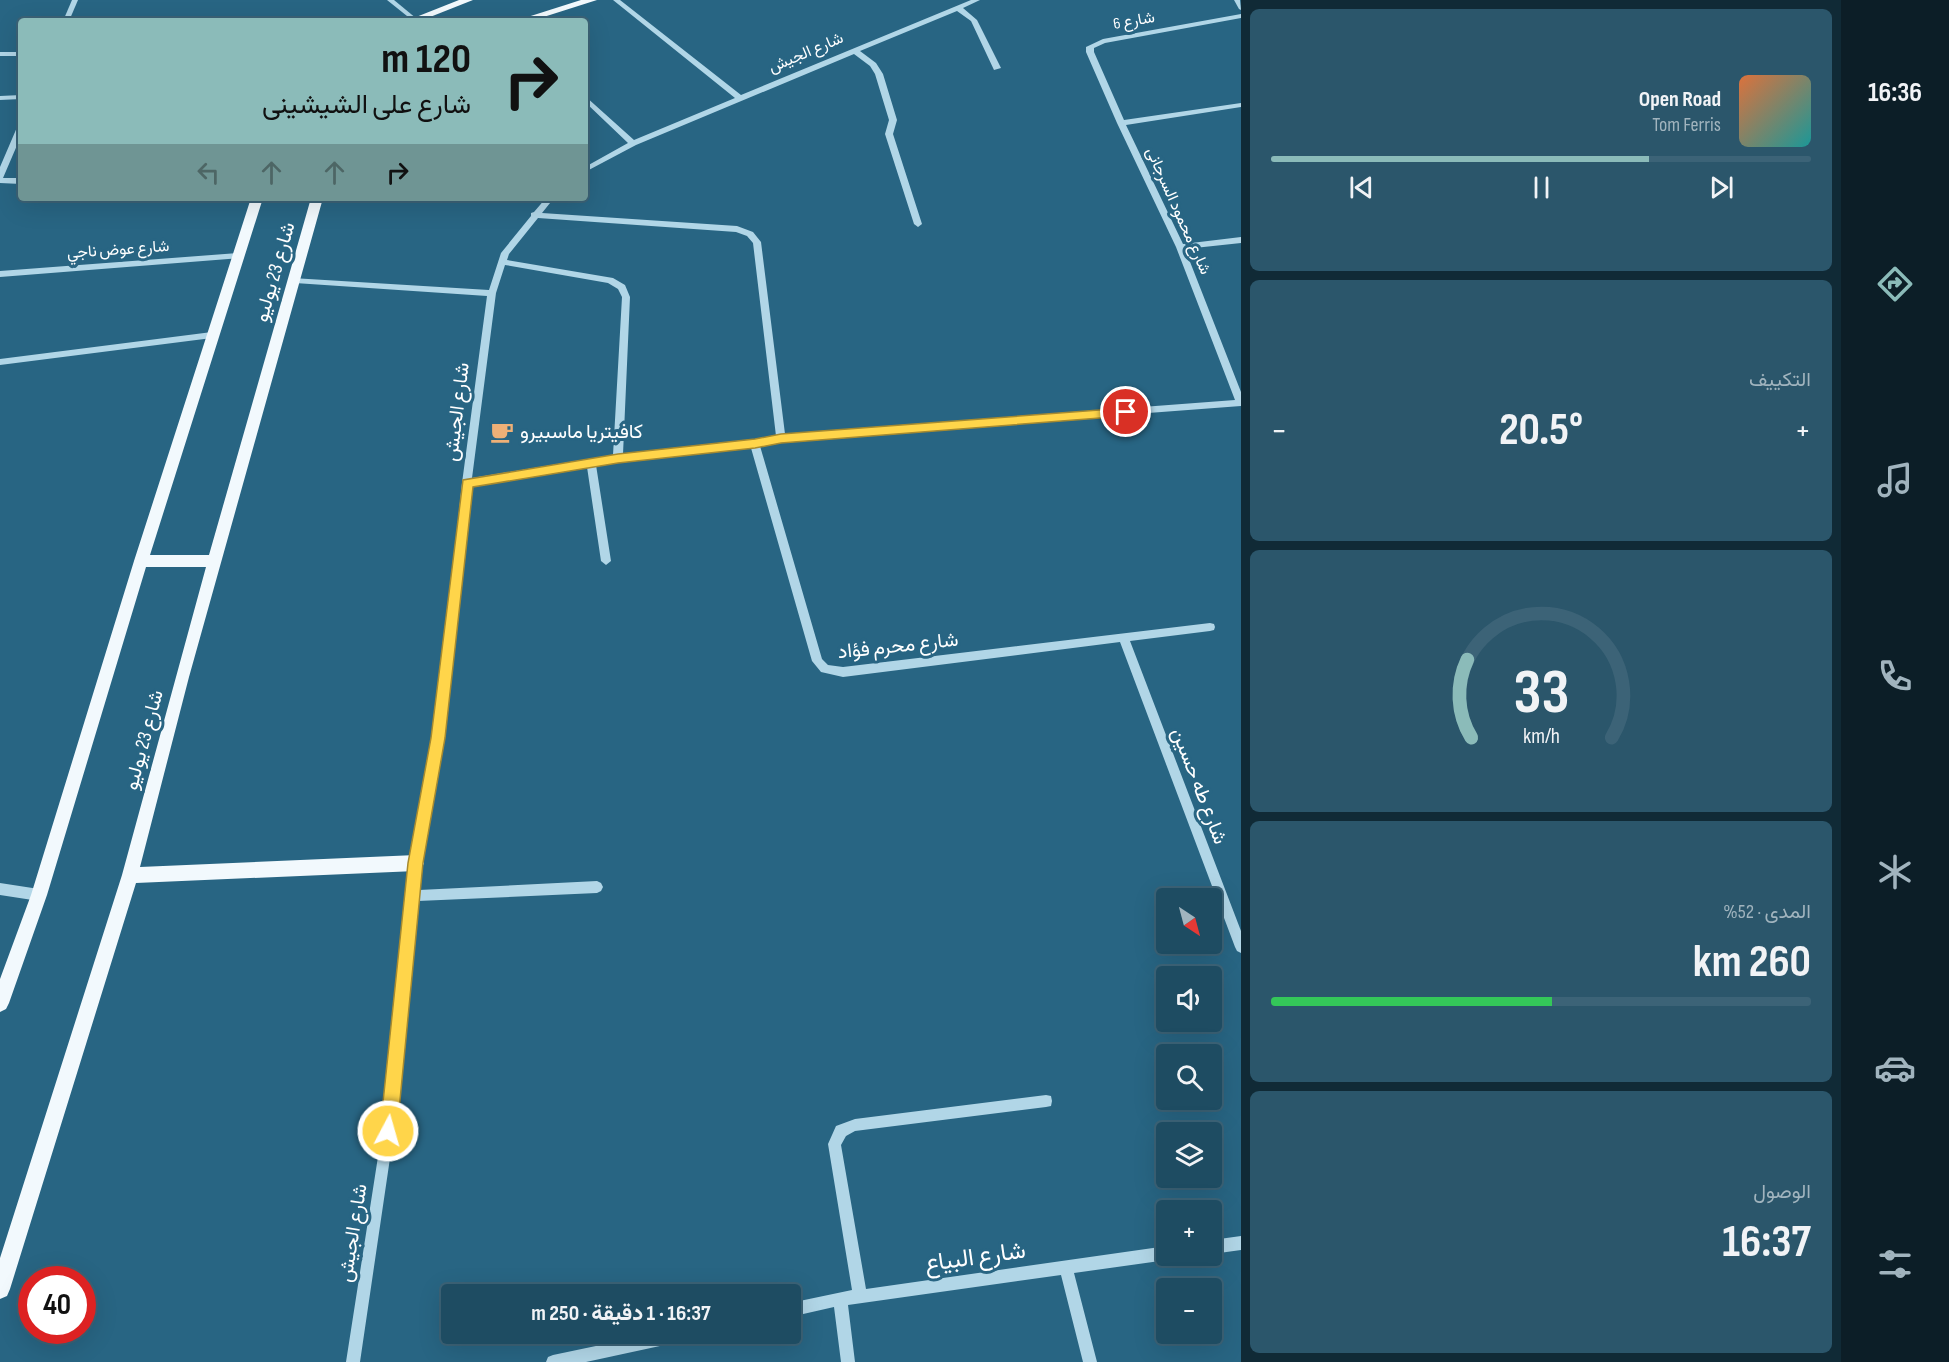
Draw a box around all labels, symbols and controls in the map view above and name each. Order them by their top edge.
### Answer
street label: شارع 6 [1112,8,1156,35]
street label: شارع الجيش [766,29,847,78]
text: 120 m [381,34,471,85]
icon: right [492,42,570,120]
text: 16:36 [1868,77,1922,109]
text: Open Road [1639,86,1721,113]
text: شارع على الشيشينى [262,89,471,121]
text: Tom Ferris [1652,113,1721,137]
street label: شارع محمود السرجانى [1140,144,1215,278]
icon: left [192,156,225,189]
icon: ahead [255,156,288,189]
icon: ahead [318,156,351,189]
icon: right [381,156,414,189]
icon: previous [1345,171,1378,204]
icon: pause [1525,171,1558,204]
icon: next [1705,171,1738,204]
street label: شارع 23 يوليو [249,219,302,325]
street label: شارع عوض ناجي [66,237,170,266]
icon: directions [1874,263,1916,305]
street label: شارع الجيش [439,361,476,463]
text: التكييف [1749,368,1811,392]
pin [1100,386,1151,437]
icon: arrive [1109,395,1142,428]
text: 20.5° [1499,403,1583,458]
text: − [1271,411,1287,451]
text: + [1795,411,1811,451]
cafe icon: كافيتريا ماسبيرو [489,419,515,445]
place label: كافيتريا ماسبيرو [520,420,643,444]
icon: music [1874,459,1916,501]
street label: شارع محرم فؤاد [836,628,960,665]
icon: phone [1874,655,1916,697]
text: 33 [1513,656,1569,731]
street label: شارع 23 يوليو [119,687,170,793]
street label: شارع طه حسين [1165,724,1232,848]
text: km/h [1522,724,1560,749]
icon: climate [1874,851,1916,893]
north arrow [1156,888,1222,954]
map controls [1156,888,1222,1344]
text: المدى · 52% [1723,900,1811,924]
text: 260 km [1693,935,1811,990]
button: sound [1156,966,1222,1032]
button: search [1156,1044,1222,1110]
icon: car [1874,1047,1916,1089]
position arrow [356,1099,420,1163]
button: layers [1156,1122,1222,1188]
text: الوصول [1753,1180,1811,1204]
street label: شارع الجيش [333,1182,374,1284]
button: + [1156,1200,1222,1266]
text: 16:37 [1722,1215,1811,1270]
street label: شارع البياع [923,1236,1027,1279]
icon: filters [1874,1243,1916,1285]
speed limit sign: 40 [18,1266,96,1344]
button: − [1156,1278,1222,1344]
text: 16:37 · 1 دقيقة · 250 m [531,1300,711,1327]

